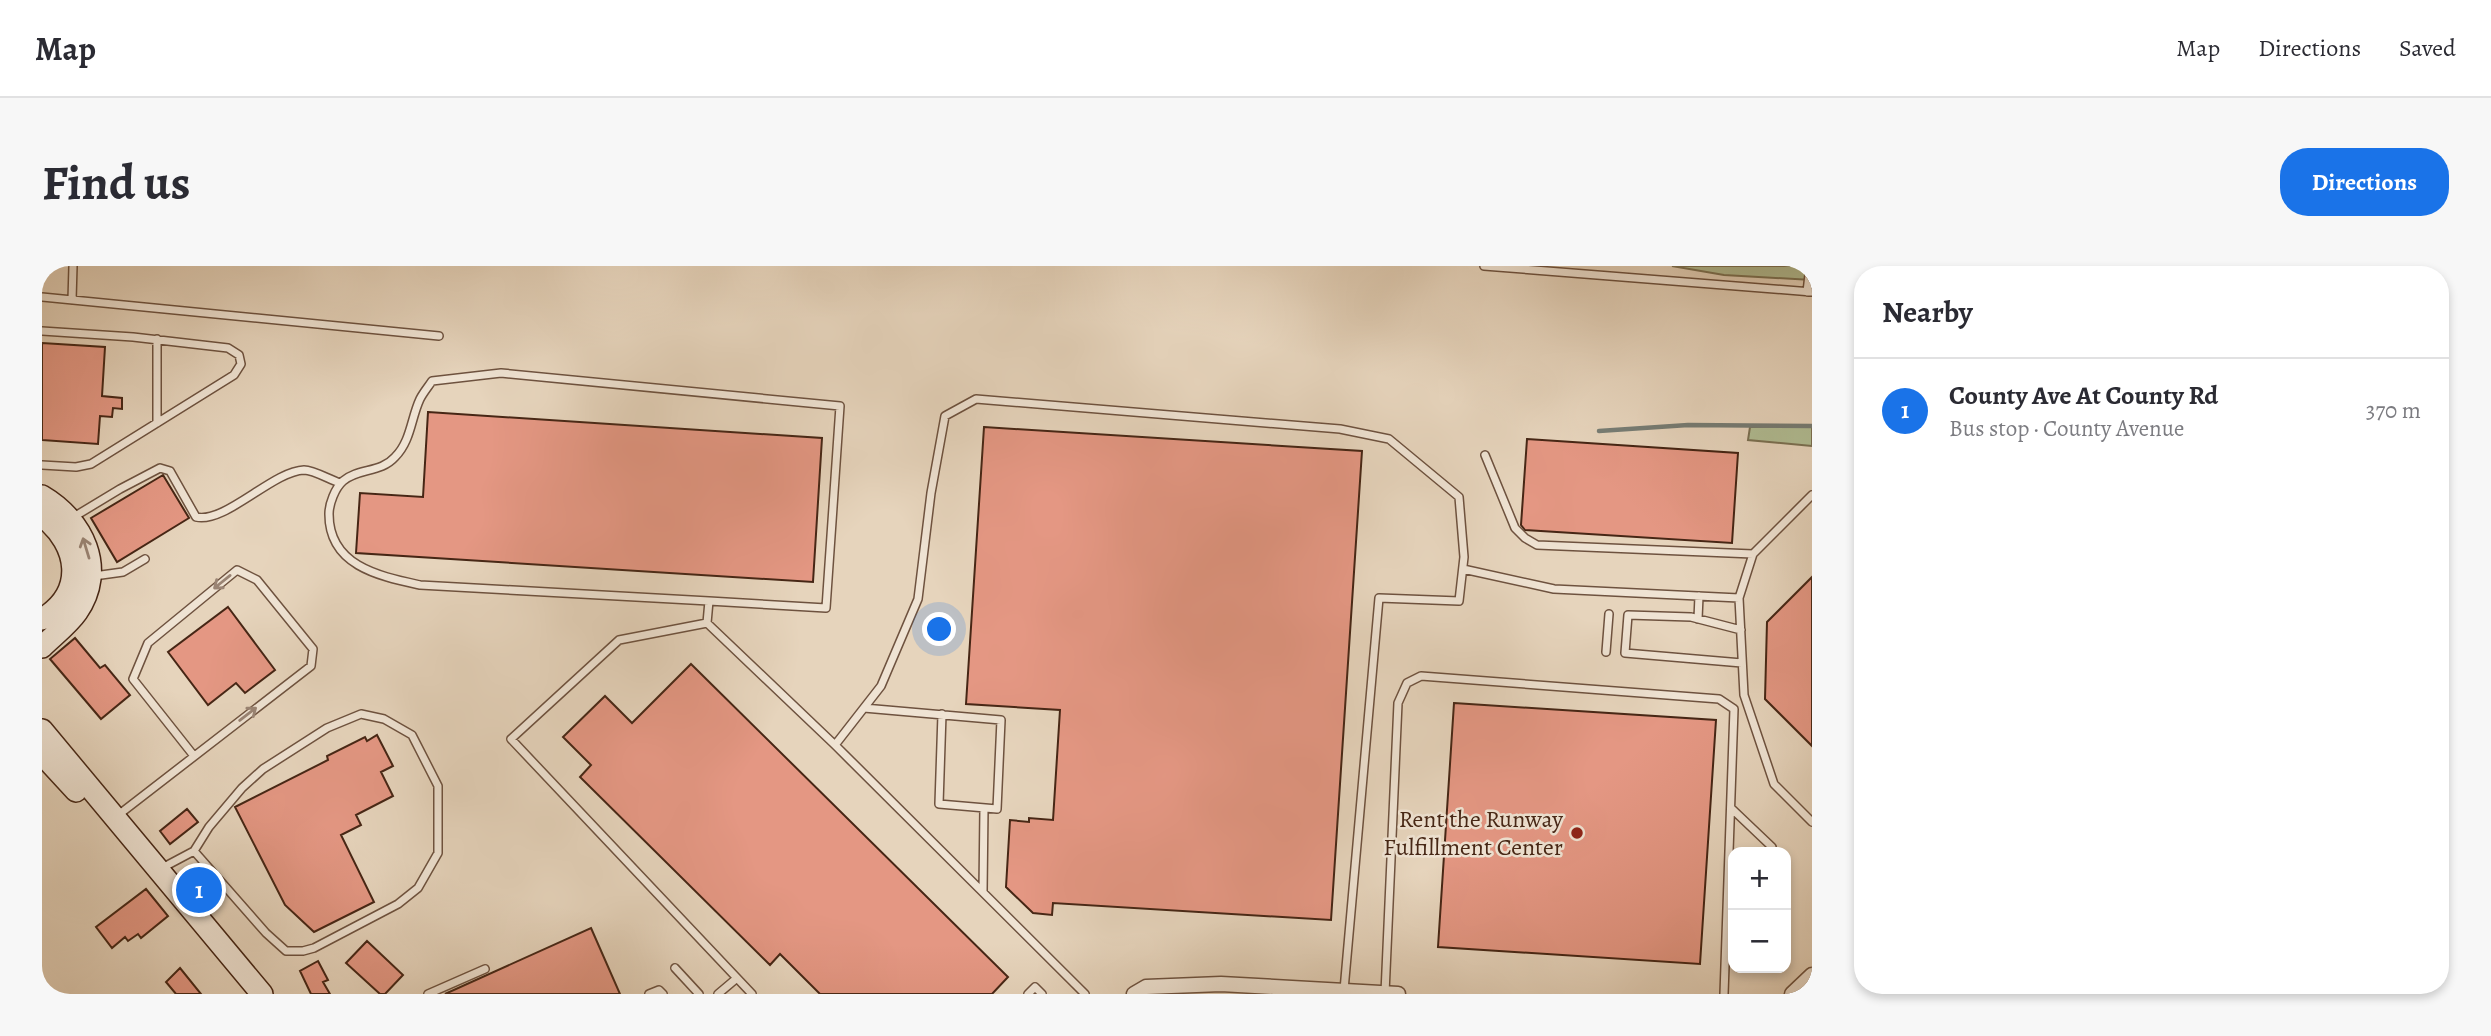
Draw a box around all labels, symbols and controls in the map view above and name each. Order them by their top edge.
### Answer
text: Map [35,26,96,71]
text: Map [2176,32,2220,64]
text: Directions [2258,32,2361,64]
text: Saved [2399,32,2456,64]
button: Directions [2280,148,2449,216]
text: Find us [42,149,190,216]
text: Nearby [1882,292,1973,332]
text: County Ave At County Rd [1949,378,2218,413]
text: 1 [1901,395,1909,426]
text: 370 m [2366,395,2421,426]
text: Bus stop · County Avenue [1949,413,2184,444]
one-way arrow [79,537,92,559]
one-way arrow [213,574,231,590]
your location [922,612,956,646]
one-way arrow [239,707,257,722]
place label: Rent the Runway Fulfillment Center [1383,803,1563,863]
marker: Rent the Runway Fulfillment Center [1569,825,1585,841]
map controls [1728,847,1791,973]
button: + [1728,847,1791,910]
pin: 1 [176,864,222,916]
button: − [1728,910,1791,973]

